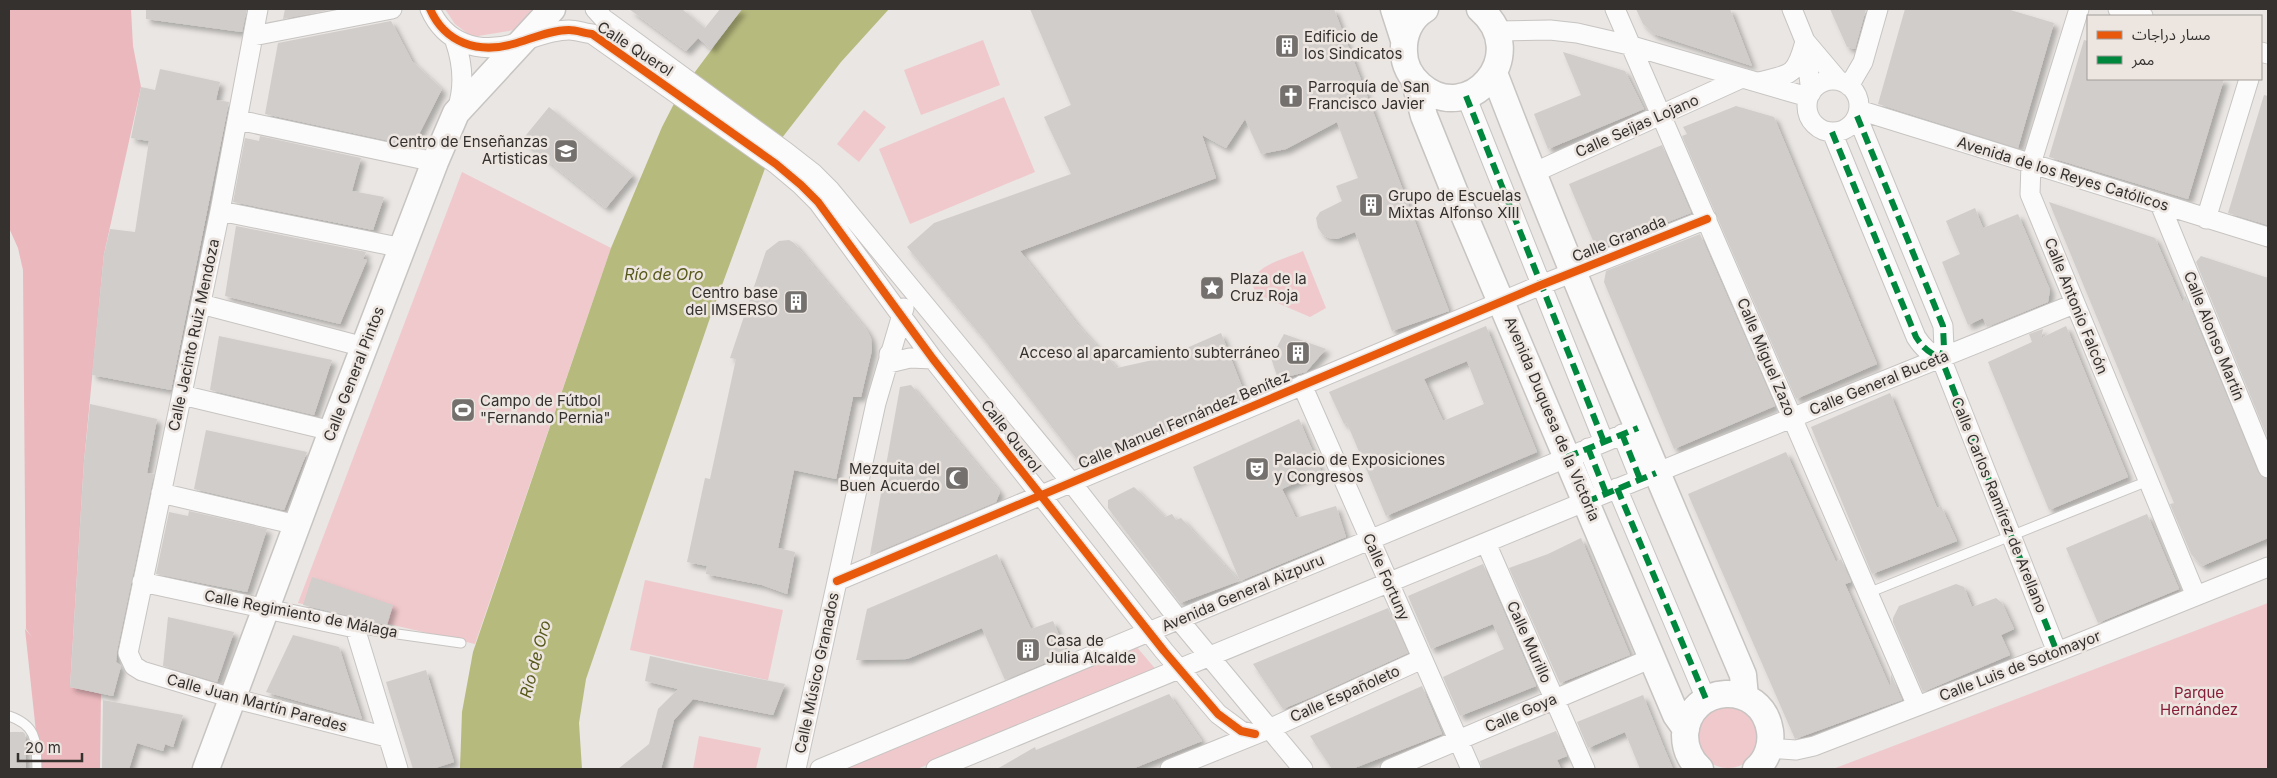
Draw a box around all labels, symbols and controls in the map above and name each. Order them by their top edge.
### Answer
legend [2087,15,2262,80]
street label: Calle Querol [594,17,677,80]
text: مسار دراجات [2132,25,2211,44]
place label: Edificio de los Sindicatos [1304,27,1403,63]
building icon: Edificio de los Sindicatos [1274,33,1300,59]
text: ممر [2131,50,2155,69]
place label: Parroquía de San Francisco Javier [1308,77,1430,113]
church icon: Parroquía de San Francisco Javier [1278,83,1304,109]
street label: Calle Seijas Lojano [1572,90,1702,161]
place label: Centro de Enseñanzas Artisticas [388,132,548,168]
street label: Avenida de los Reyes Católicos [1955,132,2171,215]
school or university icon: Centro de Enseñanzas Artisticas [553,138,579,164]
place label: Grupo de Escuelas Mixtas Alfonso XIII [1388,186,1521,222]
building icon: Grupo de Escuelas Mixtas Alfonso XIII [1358,192,1384,218]
street label: Calle Granada [1569,211,1669,266]
street label: Calle Antonio Falcón [2040,235,2112,377]
street label: Calle Jacinto Ruiz Mendoza [164,237,223,433]
water label: Río de Oro [624,264,704,284]
street label: Calle Alonso Martín [2180,268,2249,403]
place label: Plaza de la Cruz Roja [1230,269,1307,305]
place icon: Plaza de la Cruz Roja [1199,275,1225,301]
place label: Centro base del IMSERSO [685,283,778,319]
building icon: Centro base del IMSERSO [783,289,809,315]
street label: Calle Miguel Zazo [1733,295,1800,419]
street label: Calle General Pintos [319,304,388,444]
street label: Avenida Duquesa de la Victoria [1501,314,1604,524]
building icon: Acceso al aparcamiento subterráneo [1285,340,1311,366]
place label: Acceso al aparcamiento subterráneo [1019,343,1280,362]
street label: Calle General Buceta [1806,346,1951,419]
street label: Calle Manuel Fernández Benítez [1075,366,1292,473]
place label: Campo de Fútbol "Fernando Pernia" [480,391,610,427]
street label: Calle Carlos Ramírez de Arellano [1947,394,2052,615]
street label: Calle Querol [977,396,1046,476]
sports icon: Campo de Fútbol "Fernando Pernia" [450,397,476,423]
place label: Palacio de Exposiciones y Congresos [1274,450,1445,486]
theatre icon: Palacio de Exposiciones y Congresos [1244,456,1270,482]
place label: Mezquita del Buen Acuerdo [839,459,940,495]
mosque icon: Mezquita del Buen Acuerdo [944,465,970,491]
street label: Calle Fortuny [1359,530,1414,624]
street label: Avenida General Aizpuru [1159,550,1327,635]
street label: Calle Regimiento de Málaga [203,585,399,642]
street label: Calle Músico Granados [790,591,843,755]
street label: Calle Murillo [1503,598,1556,686]
water label: Río de Oro [515,618,555,700]
street label: Calle Luis de Sotomayor [1936,626,2104,705]
place label: Casa de Julia Alcalde [1046,631,1136,667]
building icon: Casa de Julia Alcalde [1015,637,1041,663]
street label: Calle Españoleto [1287,661,1403,726]
street label: Calle Juan Martín Paredes [165,669,350,736]
park label: Parque Hernández [2160,683,2238,719]
street label: Calle Goya [1482,689,1560,736]
scale bar [18,730,81,762]
text: 20 m [25,738,61,757]

